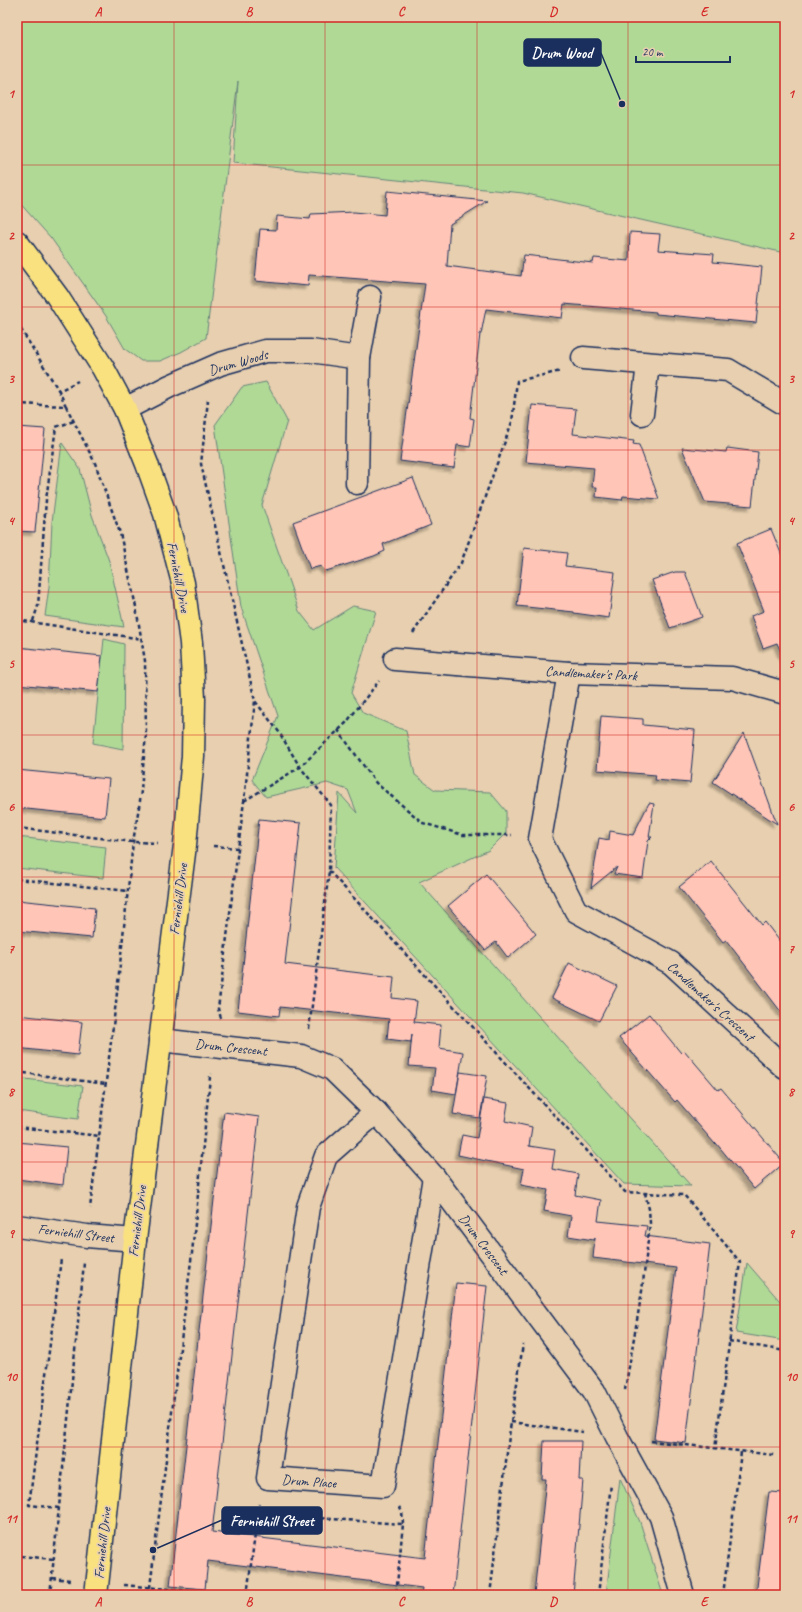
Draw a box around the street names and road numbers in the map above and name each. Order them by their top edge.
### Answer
street label: Drum Woods [207,346,271,379]
street label: Ferniehill Drive [163,541,194,615]
street label: Candlemaker's Park [545,663,638,684]
street label: Ferniehill Drive [166,861,191,935]
street label: Candlemaker's Crescent [664,958,759,1046]
street label: Drum Crescent [194,1035,269,1060]
street label: Ferniehill Drive [125,1183,150,1257]
street label: Drum Crescent [455,1210,513,1279]
street label: Ferniehill Street [37,1220,116,1247]
street label: Drum Place [281,1471,338,1492]
street label: Ferniehill Drive [90,1505,115,1579]

